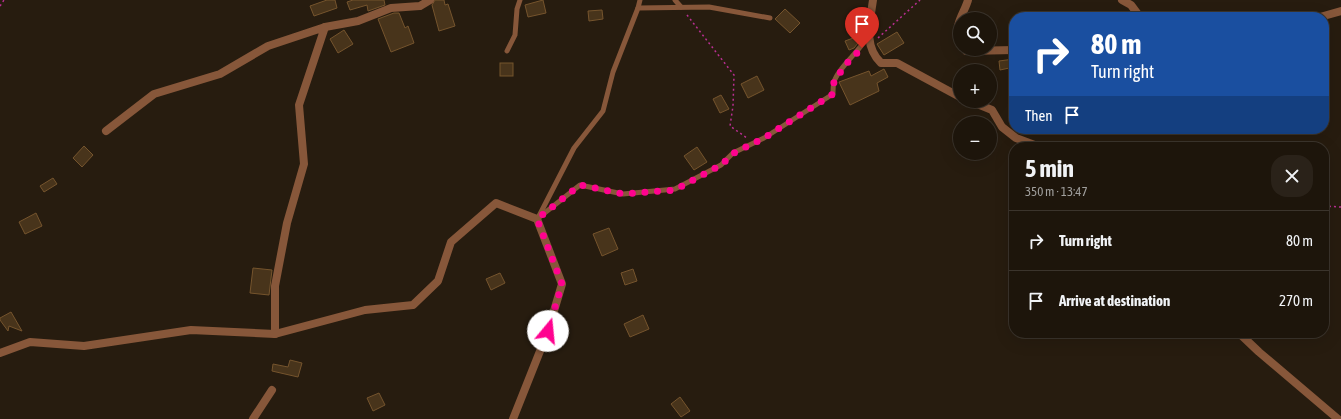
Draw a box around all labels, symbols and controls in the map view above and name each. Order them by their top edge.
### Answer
pin [845,7.0,879,48]
map controls [953,12,997,160]
button: search [953,12,997,56]
icon: arrive [851,13,873,35]
icon: right [1025,28,1077,80]
text: 80 m [1091,28,1141,60]
text: Turn right [1091,61,1154,82]
button: + [953,64,997,108]
icon: arrive [1061,104,1083,126]
text: Then [1025,107,1053,124]
button: − [953,116,997,160]
text: 5 min [1025,155,1074,182]
button: close [1271,155,1313,197]
text: 350 m · 13:47 [1025,184,1088,199]
icon: right [1025,230,1047,252]
text: Turn right [1059,232,1112,249]
text: 80 m [1286,232,1313,249]
icon: arrive [1025,290,1047,312]
text: Arrive at destination [1059,292,1170,309]
text: 270 m [1279,292,1313,309]
position arrow [527,310,569,352]

